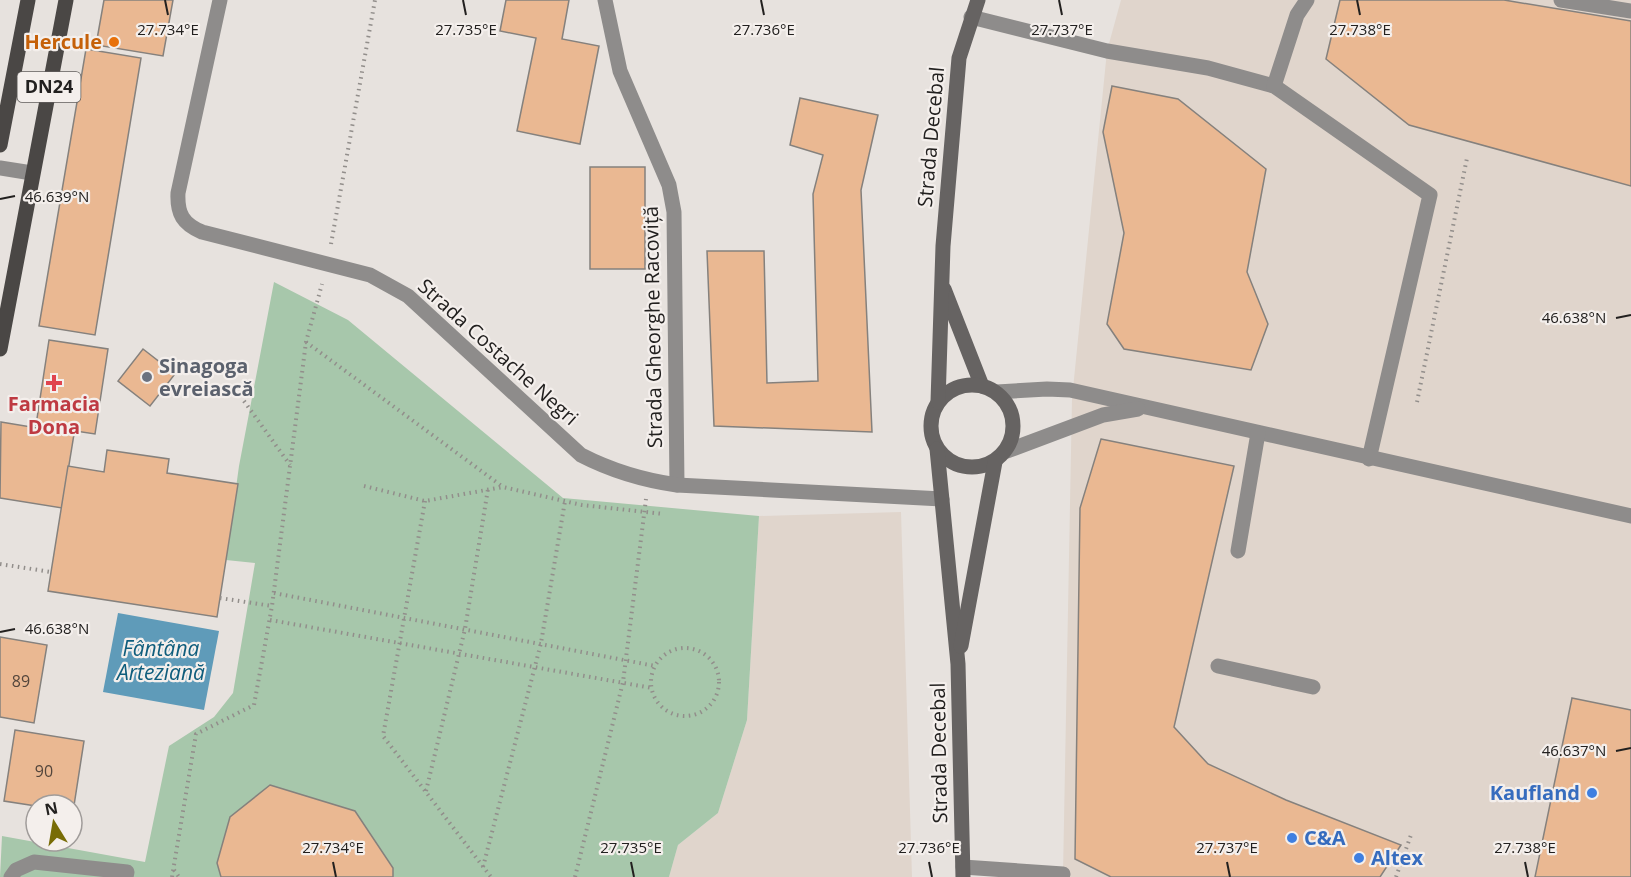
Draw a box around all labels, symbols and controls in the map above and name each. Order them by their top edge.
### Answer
text: 27.734°E [137,19,199,39]
text: 27.735°E [435,19,497,39]
text: 27.736°E [733,19,795,39]
text: 27.737°E [1031,19,1093,39]
text: 27.738°E [1329,19,1391,39]
place label: Hercule [24,28,102,55]
marker: Hercule [107,35,121,49]
street label: Strada Decebal [911,66,950,208]
road number: DN24 [17,72,80,102]
text: 46.639°N [25,186,89,206]
street label: Strada Gheorghe Racoviță [637,206,668,448]
street label: Strada Costache Negri [412,272,584,431]
text: 46.638°N [1542,307,1606,327]
place label: Sinagoga evreiască [159,352,254,402]
marker: Sinagoga evreiască [140,370,154,384]
marker: Farmacia Dona [47,376,61,390]
place label: Farmacia Dona [8,390,100,440]
text: 46.638°N [25,618,89,638]
water label: Fântâna Arteziană [115,634,205,686]
house number: 89 [12,670,30,692]
street label: Strada Decebal [924,682,953,824]
text: 46.637°N [1542,740,1606,760]
house number: 90 [35,760,53,782]
place label: Kaufland [1490,779,1580,806]
marker: Kaufland [1585,786,1599,800]
north arrow [24,793,84,853]
text: N [43,796,60,820]
place label: C&A [1304,824,1346,851]
marker: C&A [1285,831,1299,845]
text: 27.734°E [302,837,364,857]
text: 27.735°E [600,837,662,857]
text: 27.736°E [898,837,960,857]
text: 27.737°E [1196,837,1258,857]
text: 27.738°E [1494,837,1556,857]
place label: Altex [1371,844,1423,871]
marker: Altex [1352,851,1366,865]

